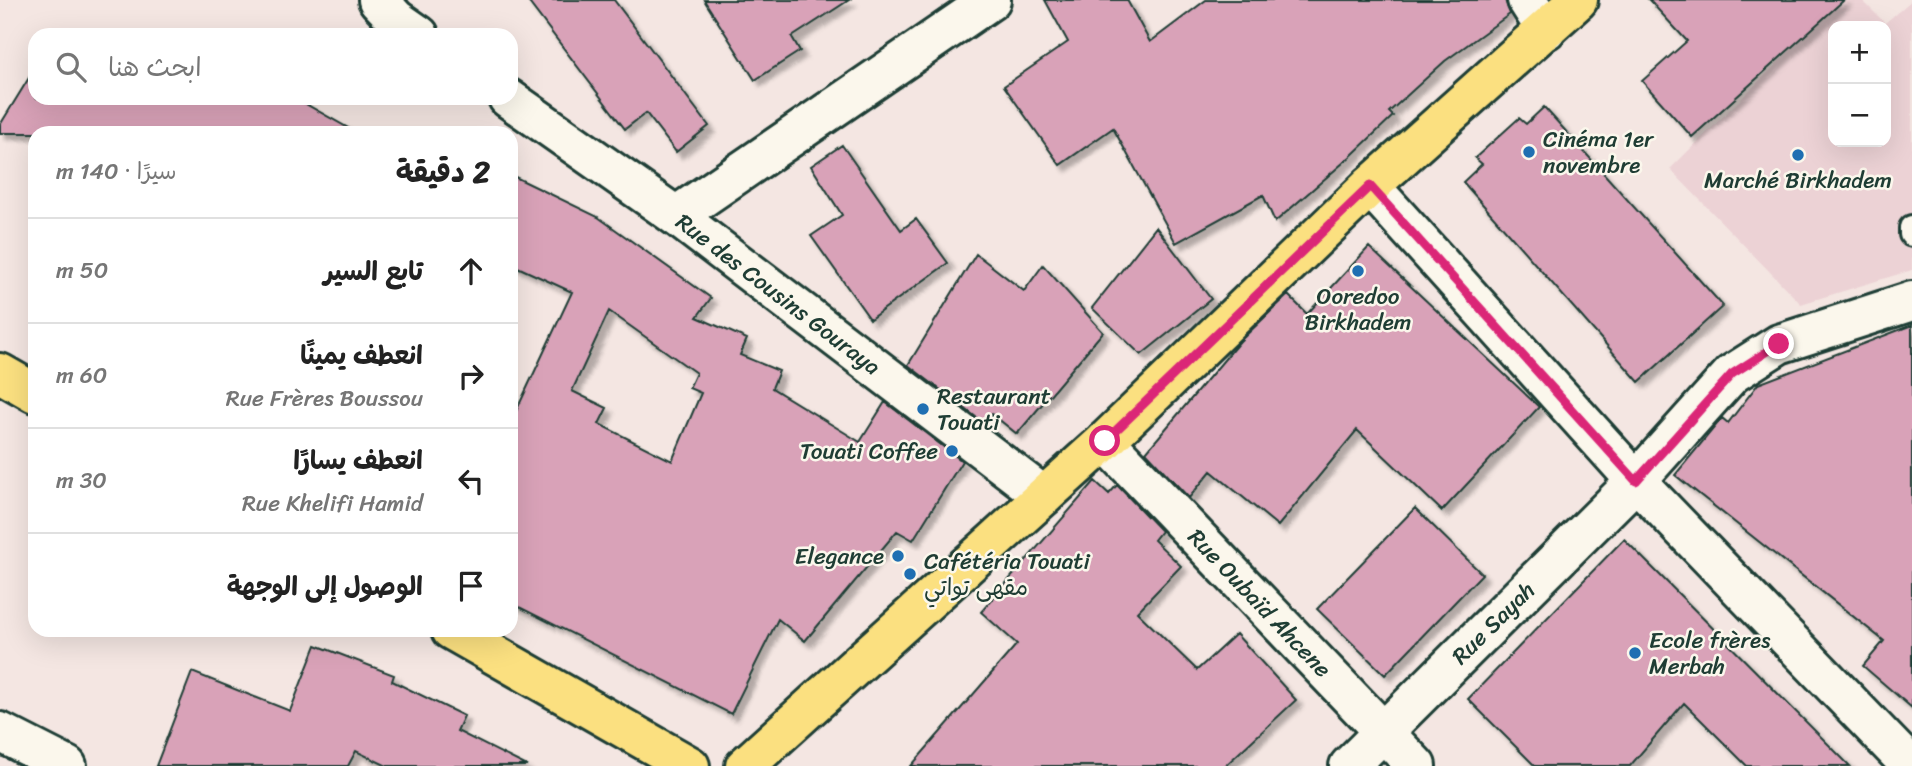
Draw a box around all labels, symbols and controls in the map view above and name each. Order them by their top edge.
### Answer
map controls [1828,21,1891,147]
button: + [1828,21,1891,84]
search box [28,28,518,105]
text: ابحث هنا [108,44,202,90]
icon: search [52,48,90,86]
button: − [1828,84,1891,147]
place label: Cinéma 1er novembre [1543,119,1655,186]
marker: Cinéma 1er novembre [1521,144,1537,160]
text: 2 دقيقة [396,145,490,199]
marker: Marché Birkhadem [1790,147,1806,163]
text: سيرًا · 140 m [56,151,177,192]
place label: Marché Birkhadem [1704,160,1892,201]
street label: Rue des Cousins Gouraya [666,202,890,386]
text: تابع السير [324,248,423,294]
text: 50 m [56,250,108,291]
icon: ahead [452,252,490,290]
marker: Ooredoo Birkhadem [1350,263,1366,279]
place label: Ooredoo Birkhadem [1305,276,1411,343]
route end [1763,328,1794,359]
text: انعطف يمينًا [300,332,423,378]
text: 60 m [56,355,107,396]
icon: right [452,357,490,395]
place label: Restaurant Touati [937,376,1051,443]
text: Rue Frères Boussou [226,378,423,419]
marker: Restaurant Touati [915,401,931,417]
route start [1089,425,1120,456]
place label: Touati Coffee [800,431,938,472]
text: انعطف يسارًا [293,437,423,483]
marker: Touati Coffee [944,443,960,459]
text: 30 m [56,460,107,501]
icon: left [452,462,490,500]
text: Rue Khelifi Hamid [242,483,423,524]
street label: Rue Oubaïd Ahcene [1177,519,1342,688]
place label: Elegance [795,536,884,577]
place label: Cafétéria Touati مقهى تواتي [924,541,1090,608]
marker: Elegance [890,548,906,564]
text: الوصول إلى الوجهة [227,563,423,609]
marker: Cafétéria Touati مقهى تواتي [902,566,918,582]
icon: arrive [452,567,490,605]
street label: Rue Sayah [1441,572,1545,675]
place label: Ecole frères Merbah [1649,620,1771,687]
marker: Ecole frères Merbah [1627,645,1643,661]

